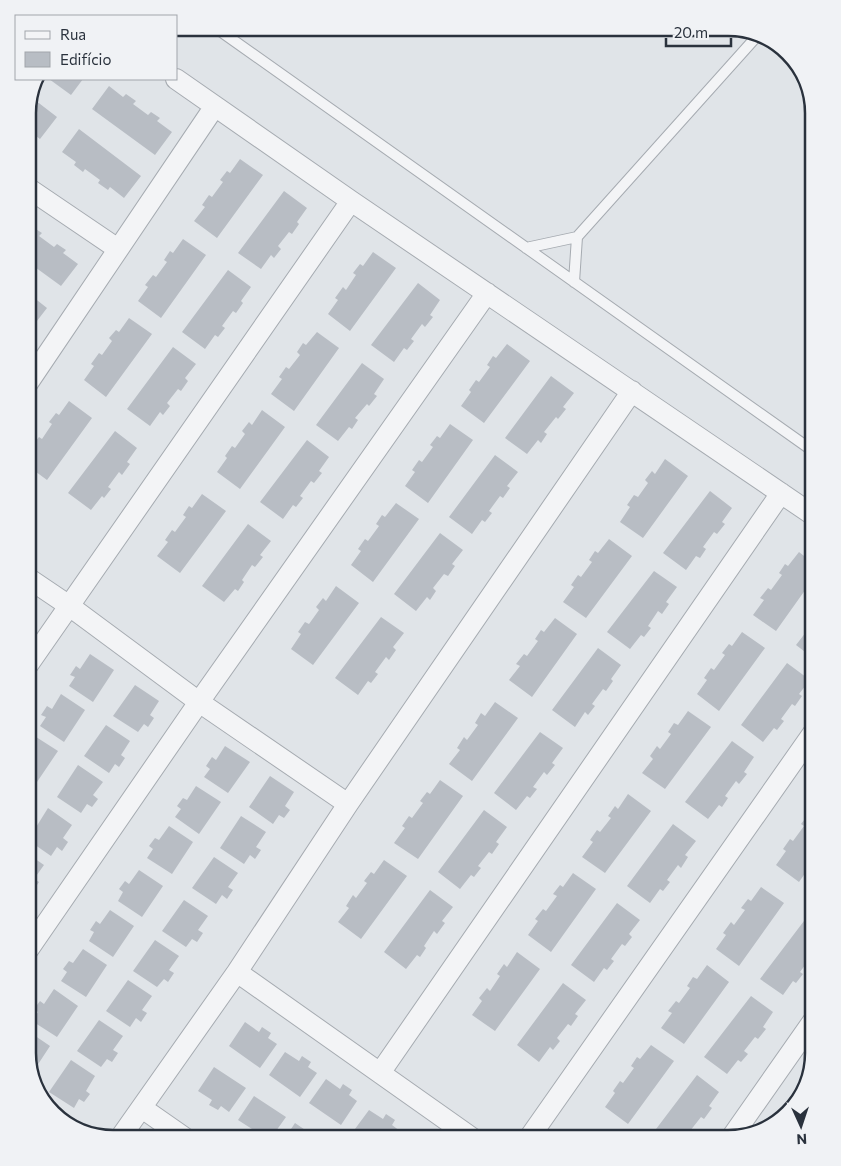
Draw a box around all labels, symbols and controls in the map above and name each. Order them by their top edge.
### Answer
legend [15,15,178,80]
scale bar [666,15,731,47]
text: 20 m [674,23,708,41]
text: Rua [60,25,86,43]
text: Edifício [60,50,111,68]
north arrow [776,1101,826,1151]
text: N [796,1131,807,1148]

